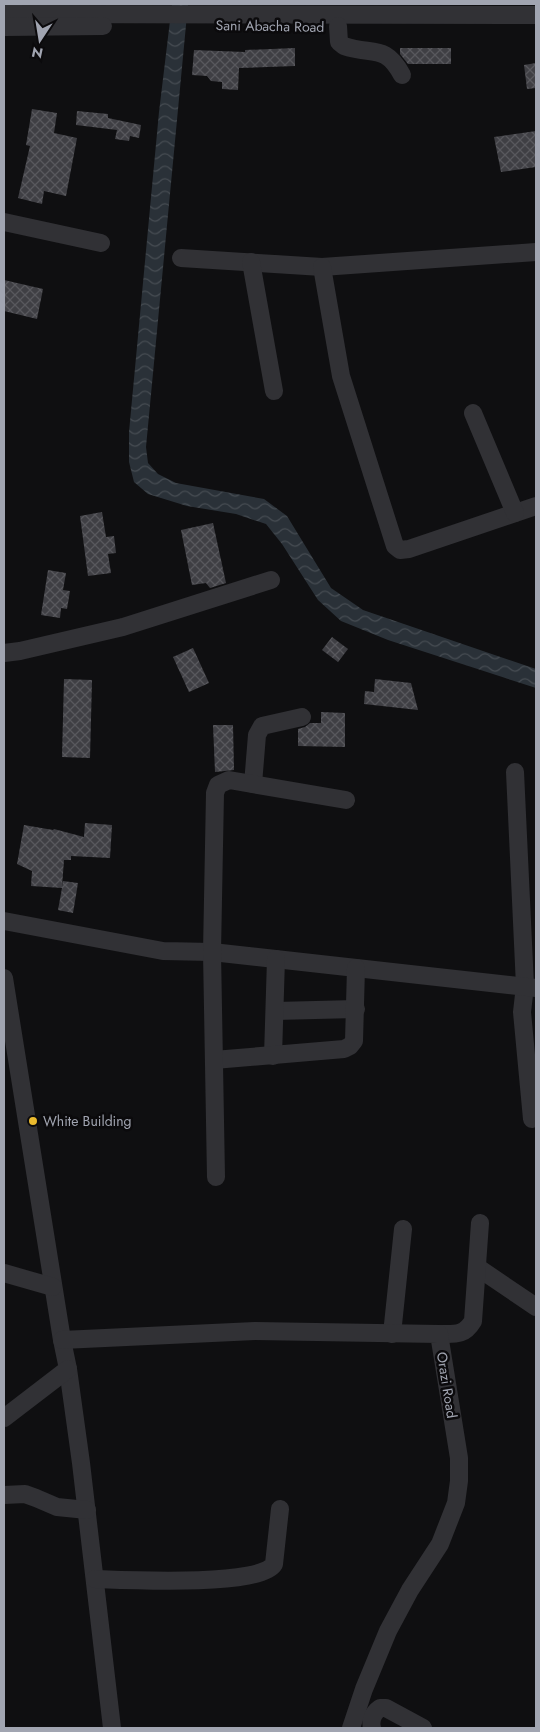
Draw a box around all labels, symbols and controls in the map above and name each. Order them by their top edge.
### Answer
north arrow [15,15,65,65]
street label: Sani Abacha Road [215,15,325,37]
text: N [30,42,45,64]
place label: White Building [43,1111,132,1131]
marker: White Building [27,1115,39,1127]
street label: Orazi Road [432,1350,462,1420]

